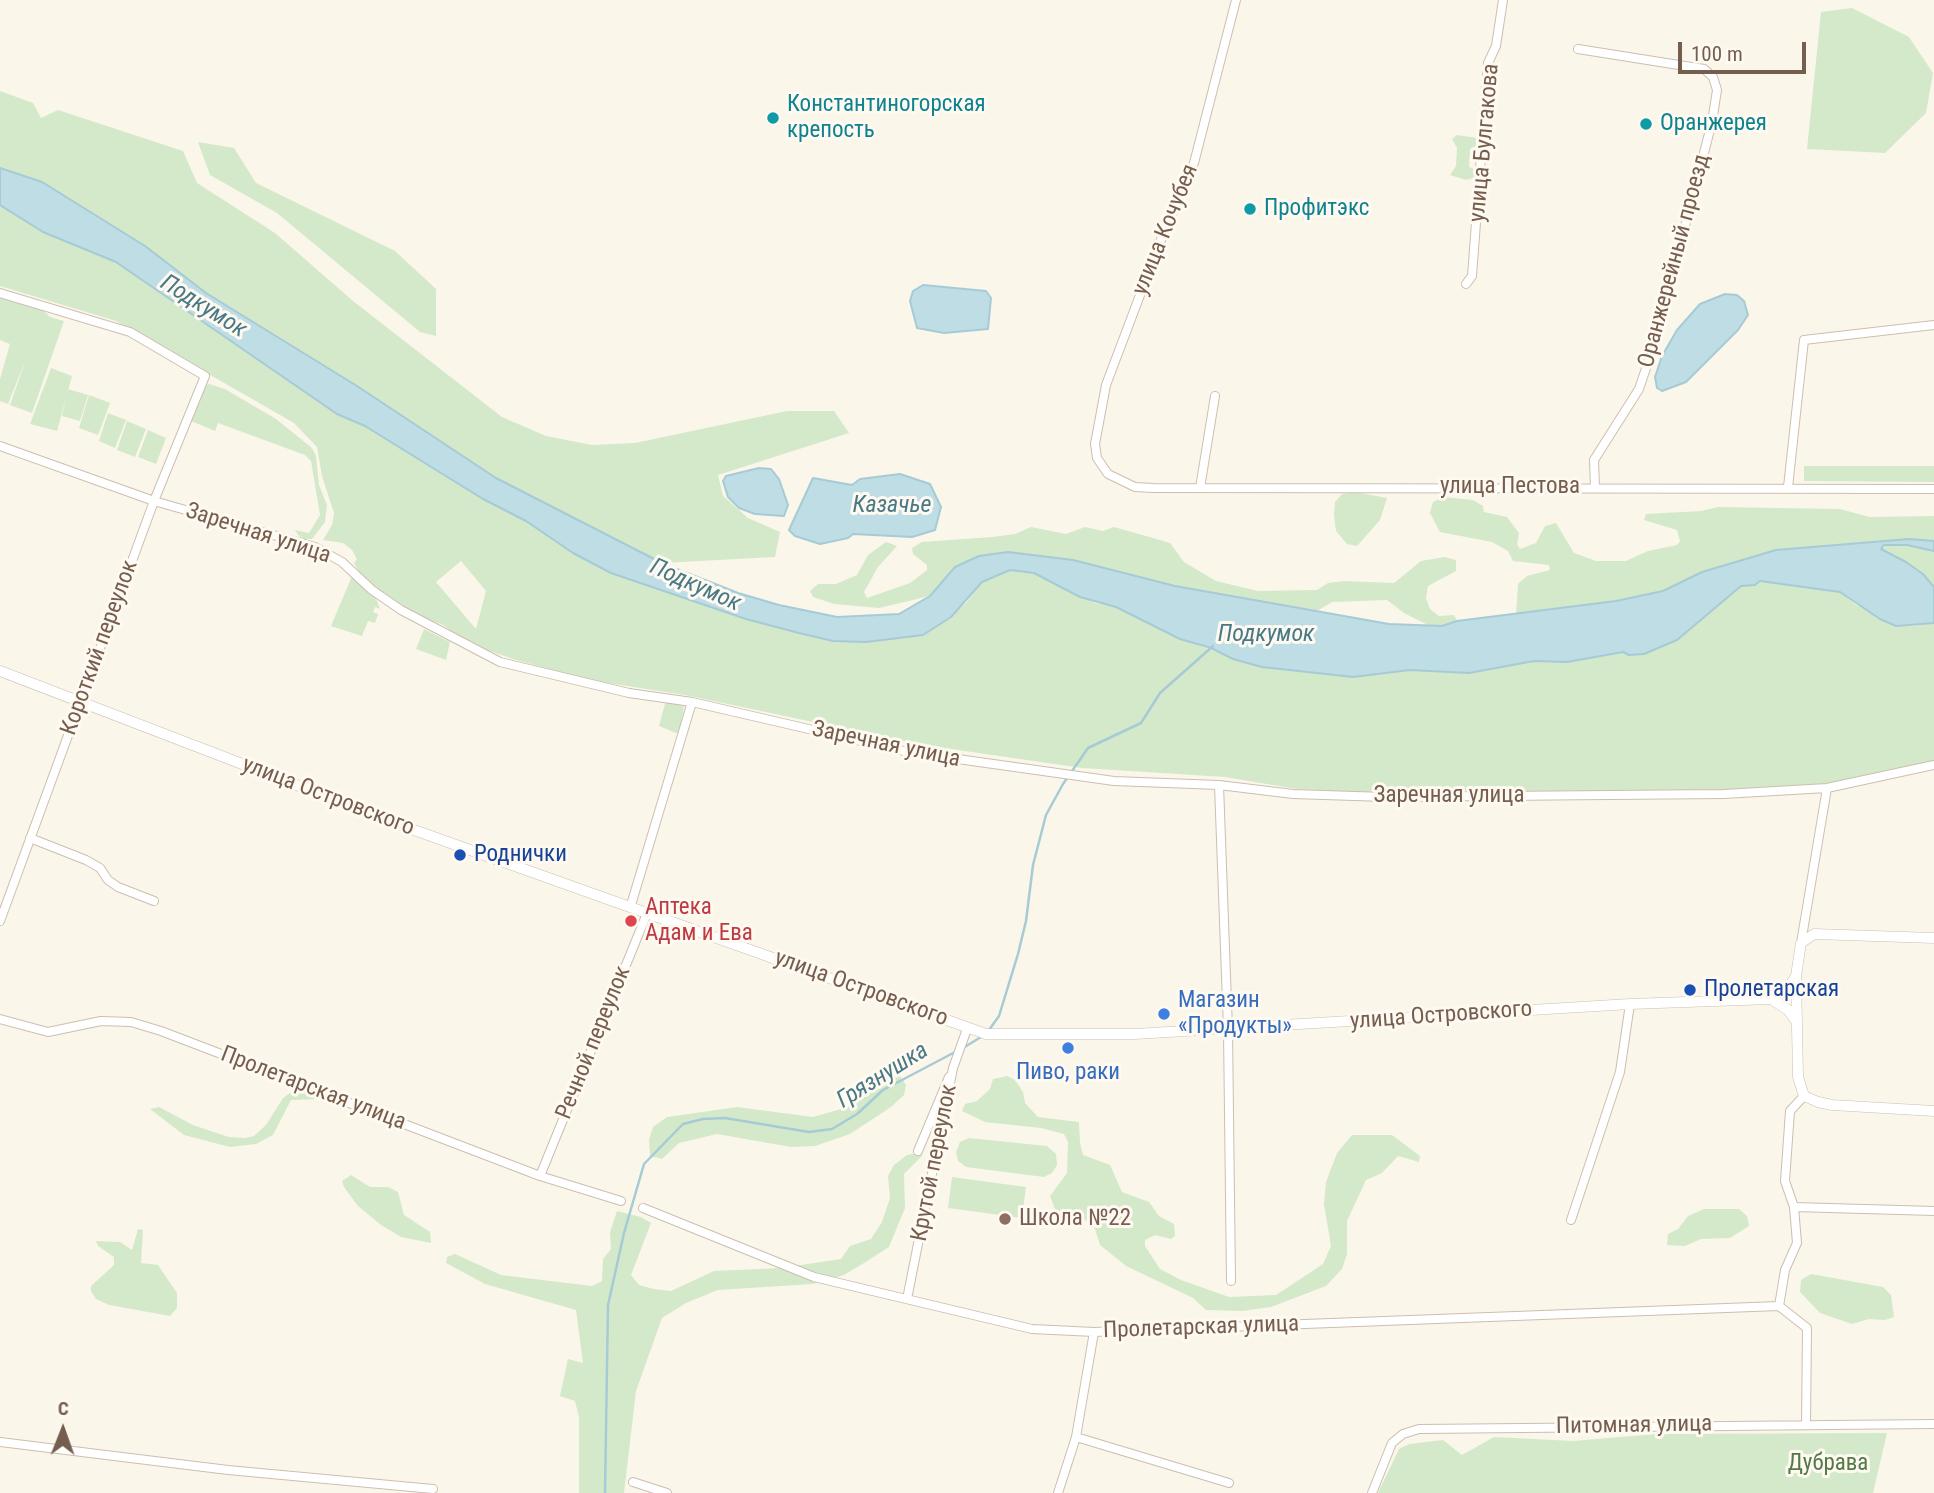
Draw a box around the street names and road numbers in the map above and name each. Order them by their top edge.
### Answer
street label: улица Булгакова [1464,63,1506,223]
street label: Оранжерейный проезд [1633,151,1717,371]
street label: улица Кочубея [1127,161,1205,299]
street label: улица Пестова [1440,473,1580,501]
street label: Заречная улица [182,498,334,570]
street label: Короткий переулок [56,557,144,739]
street label: Заречная улица [809,716,963,774]
street label: улица Островского [238,751,418,843]
street label: Заречная улица [1374,782,1524,810]
street label: улица Островского [771,945,951,1033]
street label: Речной переулок [551,962,637,1124]
street label: улица Островского [1349,996,1533,1036]
street label: Пролетарская улица [217,1041,409,1137]
street label: Крутой переулок [906,1082,964,1244]
street label: Пролетарская улица [1103,1311,1299,1345]
street label: Питомная улица [1556,1411,1712,1441]

